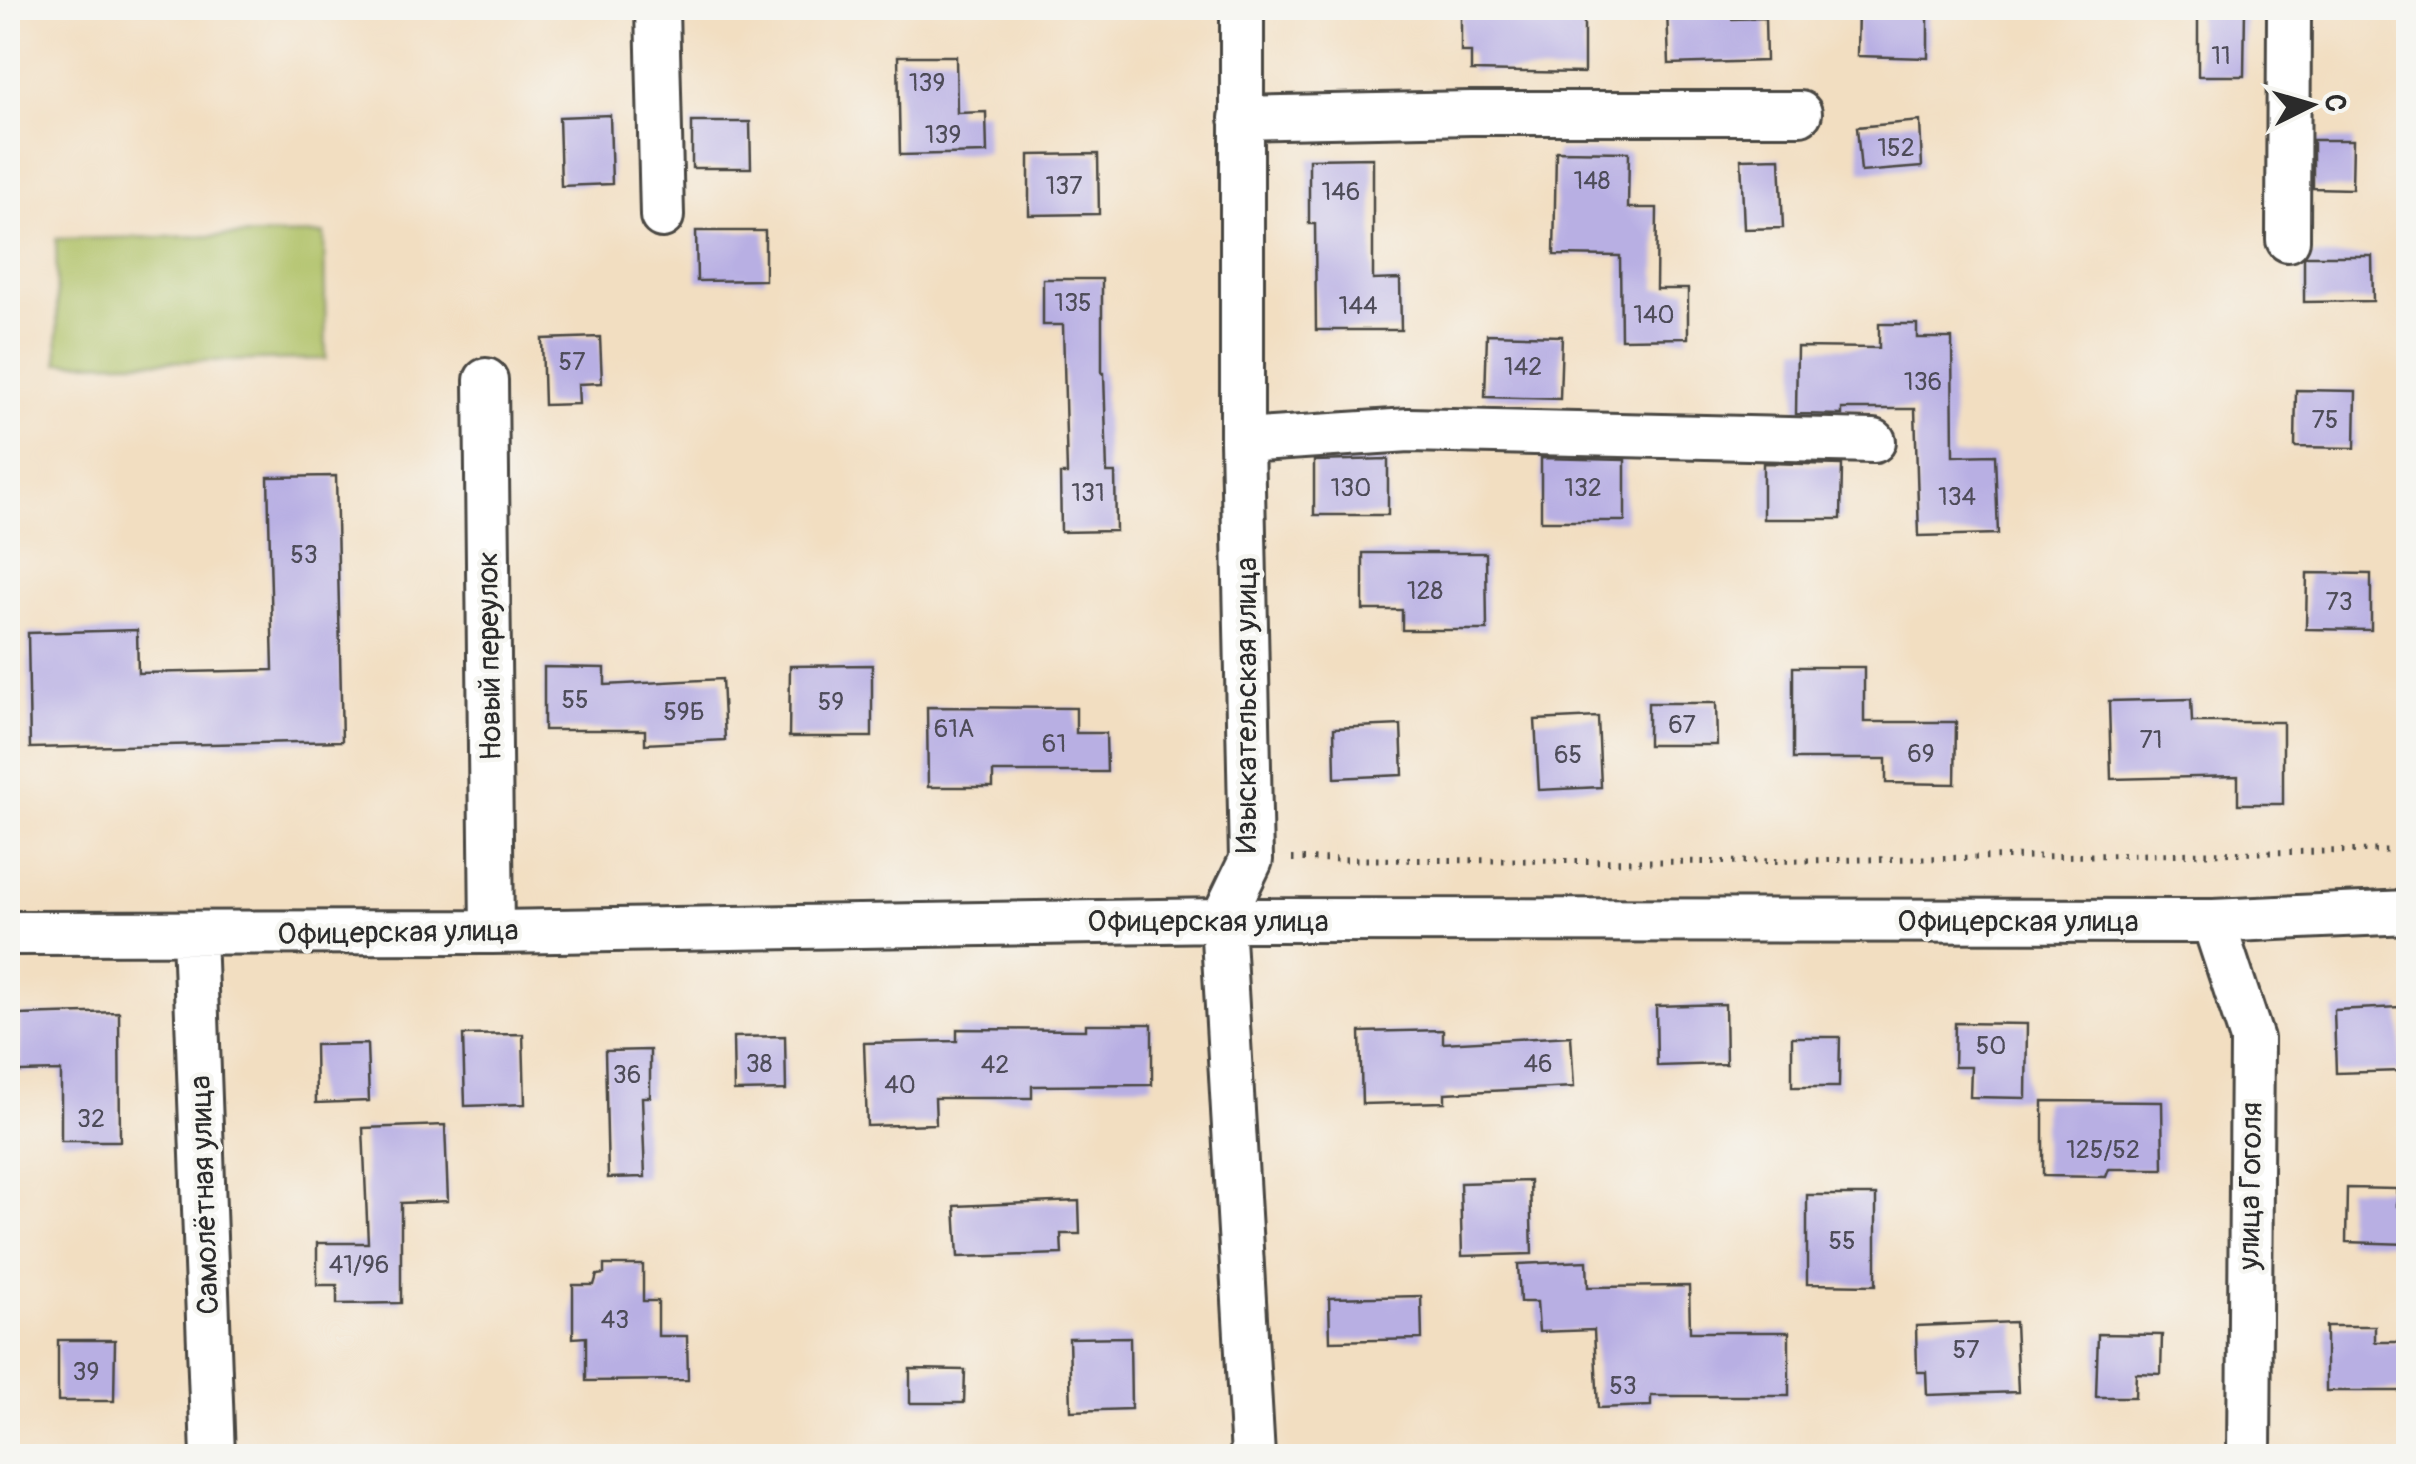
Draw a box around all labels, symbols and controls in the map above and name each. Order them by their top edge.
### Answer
house number: 11 [2211,41,2231,72]
north arrow [2261,55,2361,155]
house number: 139 [909,68,945,99]
text: С [2316,93,2353,113]
house number: 139 [925,120,961,151]
house number: 152 [1877,133,1915,164]
house number: 148 [1574,166,1610,197]
house number: 137 [1046,171,1082,202]
house number: 146 [1322,177,1360,208]
house number: 135 [1054,288,1092,319]
house number: 144 [1339,291,1377,322]
house number: 140 [1633,300,1675,331]
house number: 57 [559,347,585,378]
house number: 142 [1504,352,1542,383]
house number: 136 [1904,367,1942,398]
house number: 75 [2312,405,2338,436]
house number: 130 [1331,473,1371,504]
house number: 132 [1564,473,1602,504]
house number: 131 [1071,478,1105,509]
house number: 134 [1938,482,1976,513]
house number: 53 [290,540,318,571]
street label: Новый переулок [469,551,510,761]
street label: Изыскательская улица [1228,557,1265,853]
house number: 128 [1407,576,1443,607]
house number: 73 [2325,587,2353,618]
house number: 55 [561,685,589,716]
house number: 59 [818,687,844,718]
house number: 59Б [663,697,705,728]
house number: 67 [1668,710,1696,741]
house number: 61А [934,714,974,745]
house number: 71 [2139,725,2163,756]
house number: 61 [1042,729,1066,760]
house number: 69 [1907,739,1935,770]
house number: 65 [1554,740,1582,771]
street label: Офицерская улица [1087,903,1329,940]
street label: Офицерская улица [1897,903,2139,940]
street label: Офицерская улица [277,912,519,953]
house number: 50 [1976,1031,2006,1062]
house number: 38 [746,1049,772,1080]
house number: 46 [1523,1049,1553,1080]
house number: 42 [981,1050,1009,1081]
house number: 36 [613,1060,641,1091]
house number: 40 [884,1070,916,1101]
street label: Самолётная улица [182,1075,227,1315]
street label: улица Гоголя [2231,1102,2270,1271]
house number: 32 [77,1104,105,1135]
house number: 125/52 [2066,1135,2140,1166]
house number: 55 [1828,1226,1856,1257]
house number: 41/96 [329,1250,389,1281]
house number: 43 [601,1305,629,1336]
house number: 57 [1953,1335,1979,1366]
house number: 39 [73,1357,99,1388]
house number: 53 [1609,1371,1637,1402]

